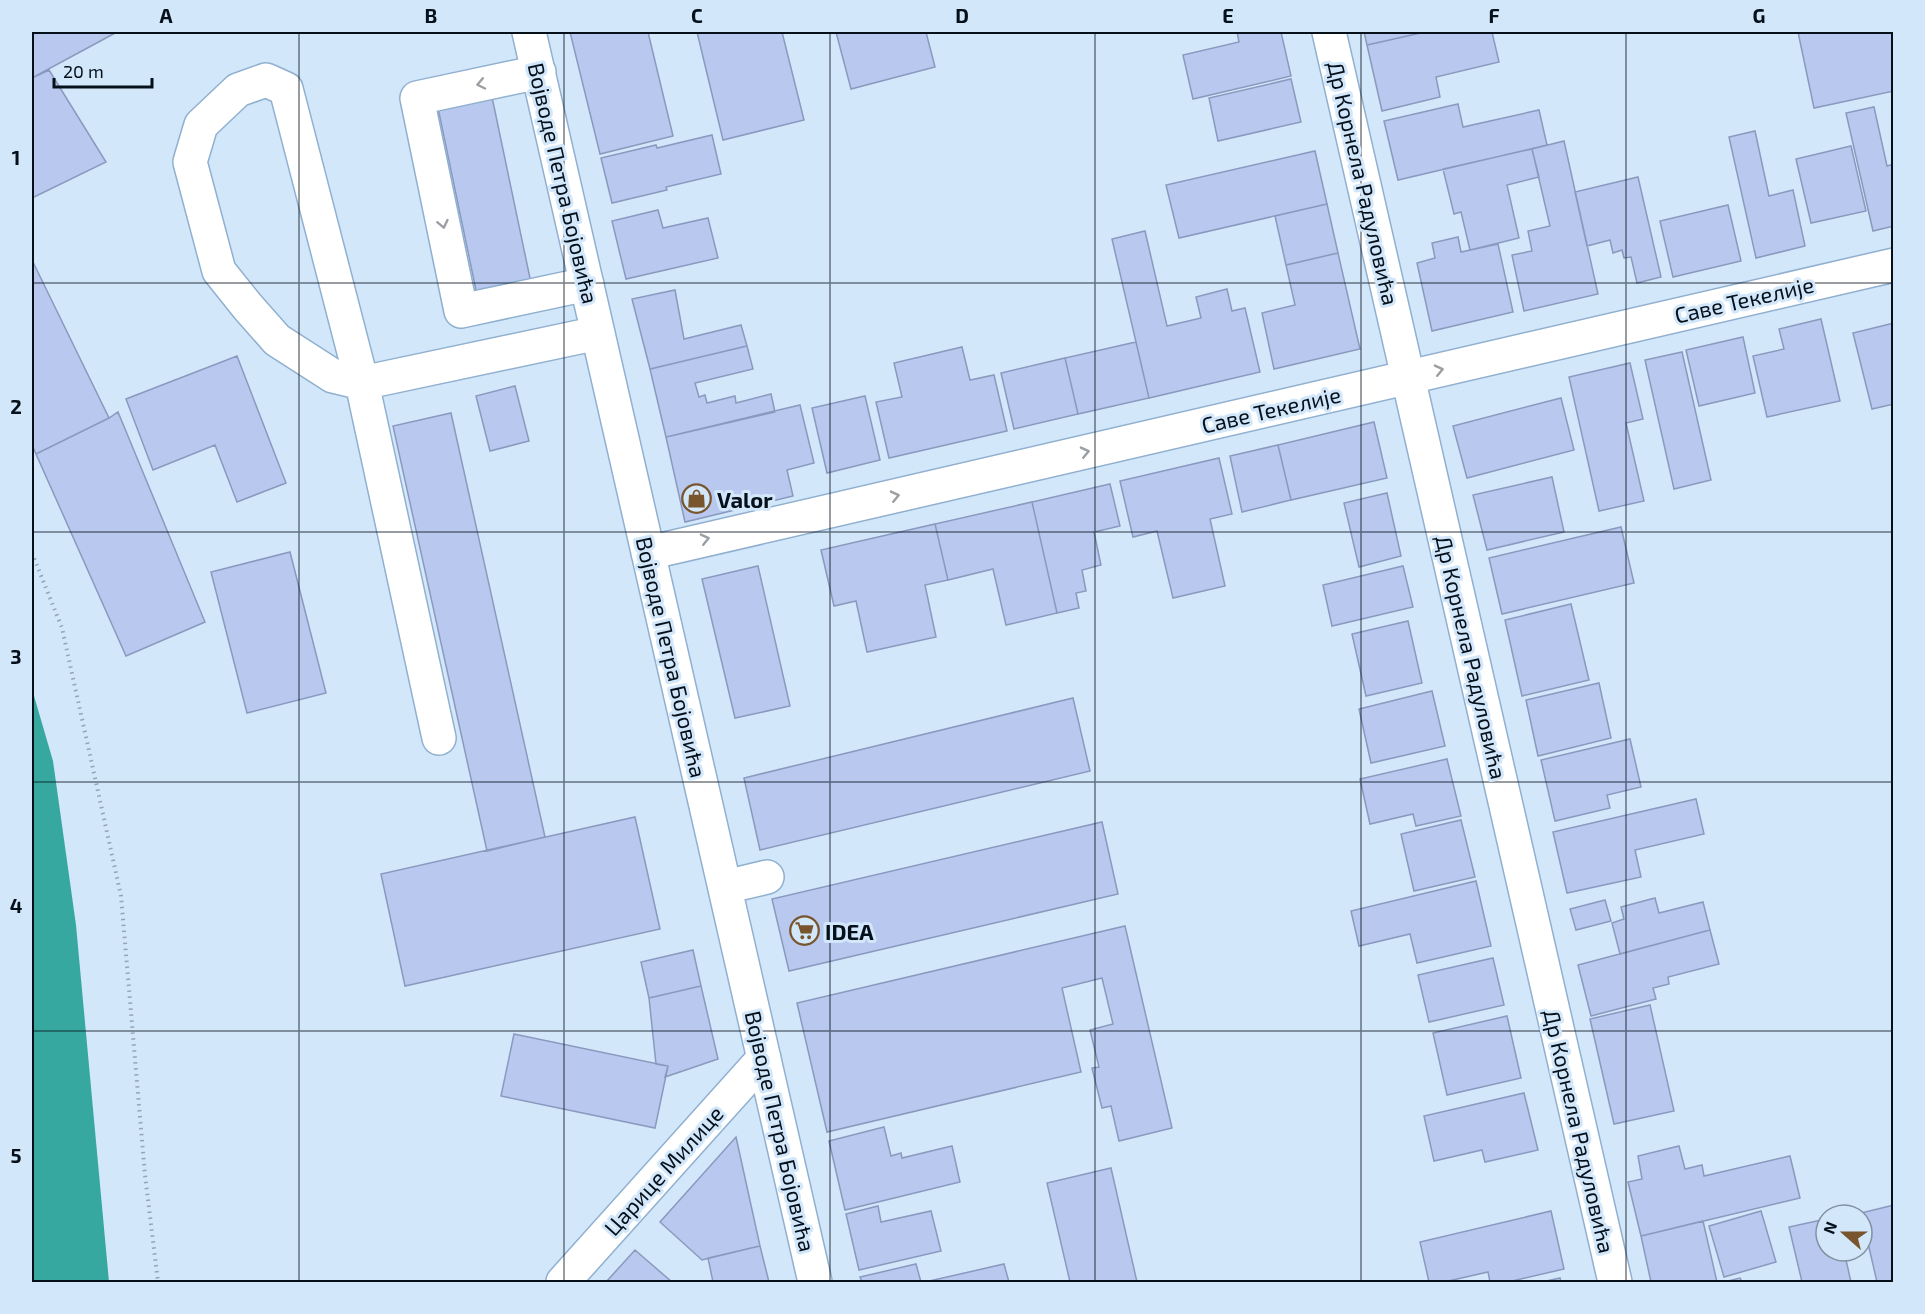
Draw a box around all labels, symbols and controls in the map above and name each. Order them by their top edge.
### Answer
text: A [159,3,173,27]
text: B [425,3,437,27]
text: C [691,3,703,27]
text: D [955,3,969,27]
text: E [1222,3,1234,27]
text: F [1488,3,1500,27]
text: G [1753,3,1765,27]
scale bar [54,51,152,89]
street label: Др Корнела Радуловића [1322,59,1405,308]
text: 20 m [63,60,104,82]
street label: Војводе Петра Бојовића [523,60,604,306]
one-way arrow [477,76,487,89]
text: 1 [12,145,20,169]
one-way arrow [436,218,449,228]
street label: Саве Текелије [1672,270,1816,329]
one-way arrow [1434,364,1444,377]
street label: Саве Текелије [1199,380,1343,439]
text: 2 [10,394,22,418]
one-way arrow [1080,446,1090,459]
shop icon: Valor [680,483,712,515]
place label: Valor [717,486,773,512]
one-way arrow [890,490,900,503]
street label: Др Корнела Радуловића [1430,533,1513,782]
street label: Војводе Петра Бојовића [631,534,712,780]
one-way arrow [700,534,710,547]
text: 3 [10,644,22,668]
text: 4 [10,893,23,917]
supermarket icon: IDEA [788,915,820,947]
place label: IDEA [825,918,874,944]
street label: Др Корнела Радуловића [1538,1007,1621,1256]
street label: Војводе Петра Бојовића [740,1008,821,1254]
street label: Царице Милице [598,1100,728,1240]
text: 5 [10,1143,22,1167]
north arrow [1814,1203,1874,1263]
text: N [1819,1219,1840,1236]

